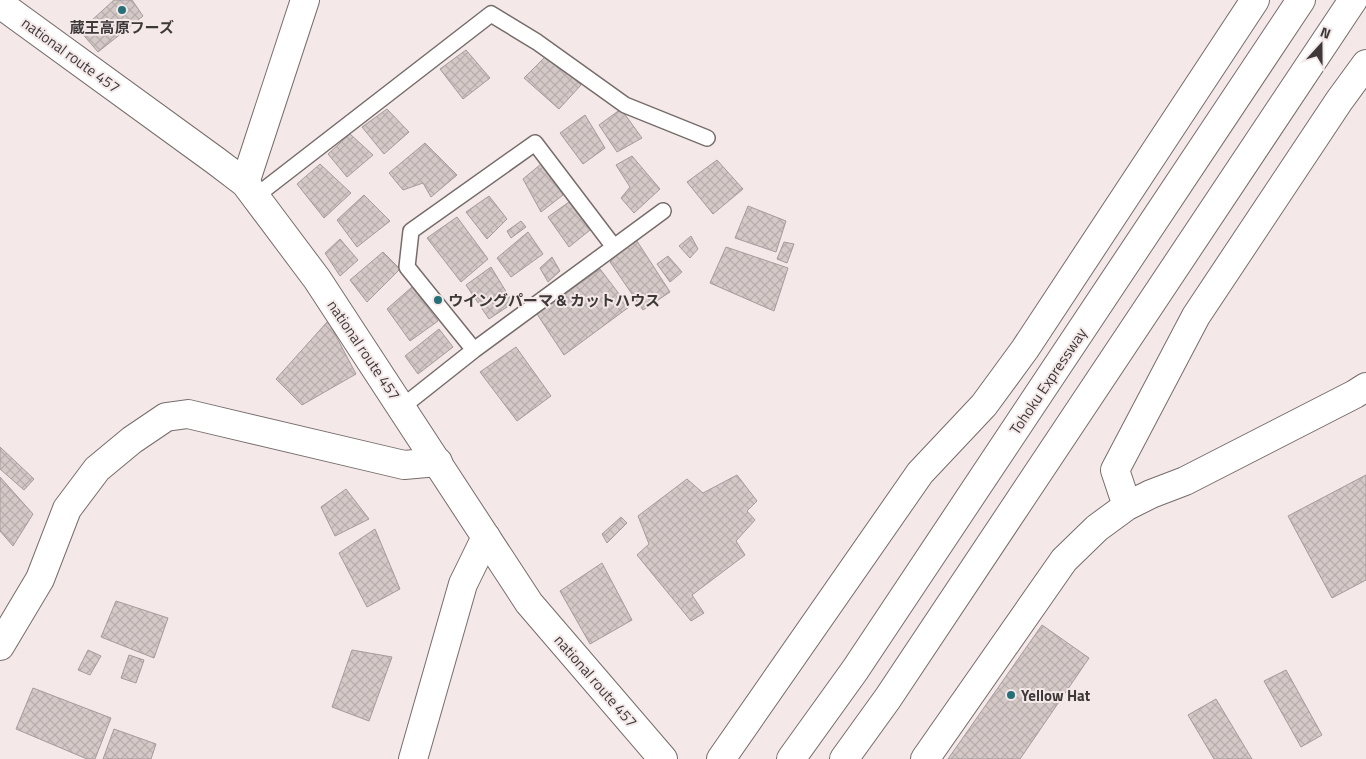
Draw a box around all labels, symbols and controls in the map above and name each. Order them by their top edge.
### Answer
marker: 蔵王高原フーズ [116,4,128,16]
street label: national route 457 [17,11,125,99]
place label: 蔵王高原フーズ [70,16,174,39]
north arrow [1296,20,1346,70]
text: N [1318,21,1334,44]
place label: ウイングパーマ & カットハウス [448,289,660,312]
marker: ウイングパーマ & カットハウス [432,294,444,306]
street label: national route 457 [322,295,406,405]
street label: Tohoku Expressway [1004,323,1092,439]
street label: national route 457 [549,629,643,733]
place label: Yellow Hat [1021,684,1091,707]
marker: Yellow Hat [1005,689,1017,701]

